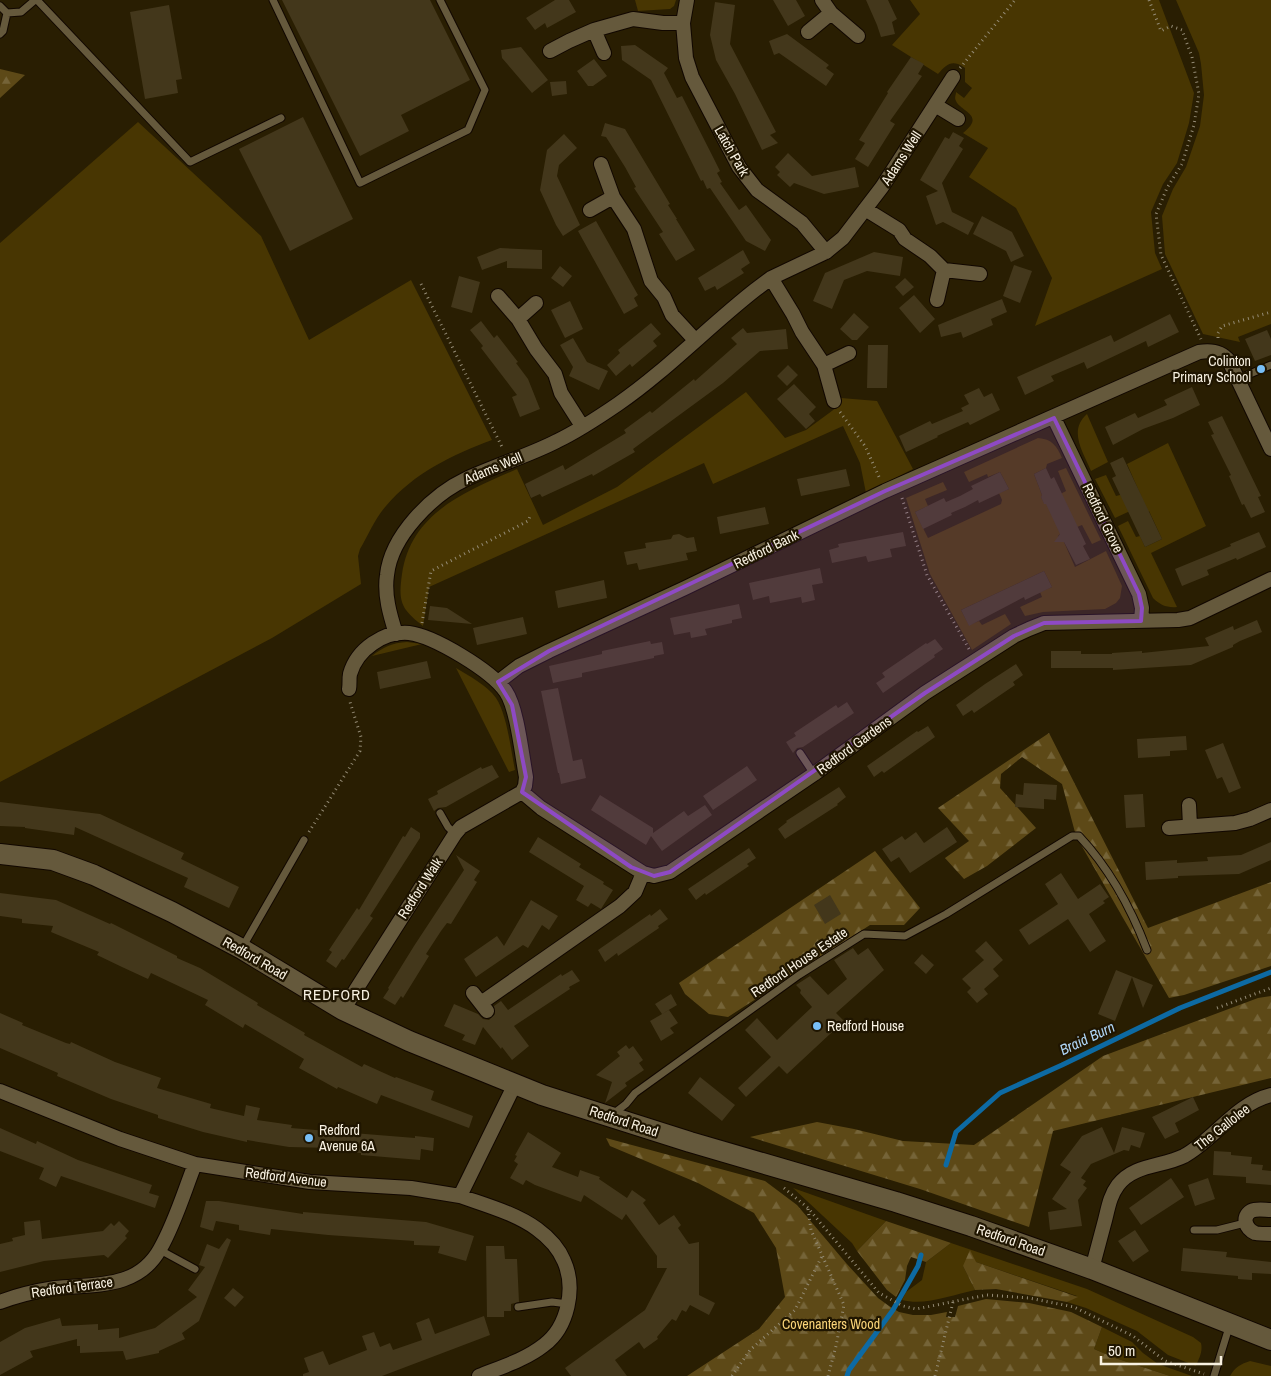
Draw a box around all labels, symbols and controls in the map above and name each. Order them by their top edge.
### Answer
street label: Latch Park [710,123,754,179]
street label: Adams Well [876,127,925,189]
place label: Colinton Primary School [1173,352,1251,386]
marker: Colinton Primary School [1255,363,1267,375]
street label: Adams Well [460,448,525,489]
street label: Redford Grove [1078,480,1128,556]
street label: Redford Bank [731,525,802,572]
street label: Redford Gardens [813,712,895,778]
street label: Redford Walk [394,854,447,922]
street label: Redford House Estate [747,923,851,1001]
street label: Redford Road [220,932,290,984]
district label: REDFORD [303,984,371,1005]
water label: Braid Burn [1056,1016,1118,1060]
place label: Redford House [827,1017,904,1035]
marker: Redford House [811,1020,823,1032]
street label: The Gallolee [1191,1100,1253,1154]
street label: Redford Road [587,1101,661,1141]
place label: Redford Avenue 6A [318,1121,375,1155]
marker: Redford Avenue 6A [303,1132,315,1144]
street label: Redford Avenue [244,1163,328,1191]
street label: Redford Road [974,1220,1048,1260]
street label: Redford Terrace [30,1272,114,1302]
park label: Covenanters Wood [782,1315,880,1333]
scale bar [1101,1334,1221,1366]
text: 50 m [1108,1340,1135,1361]

